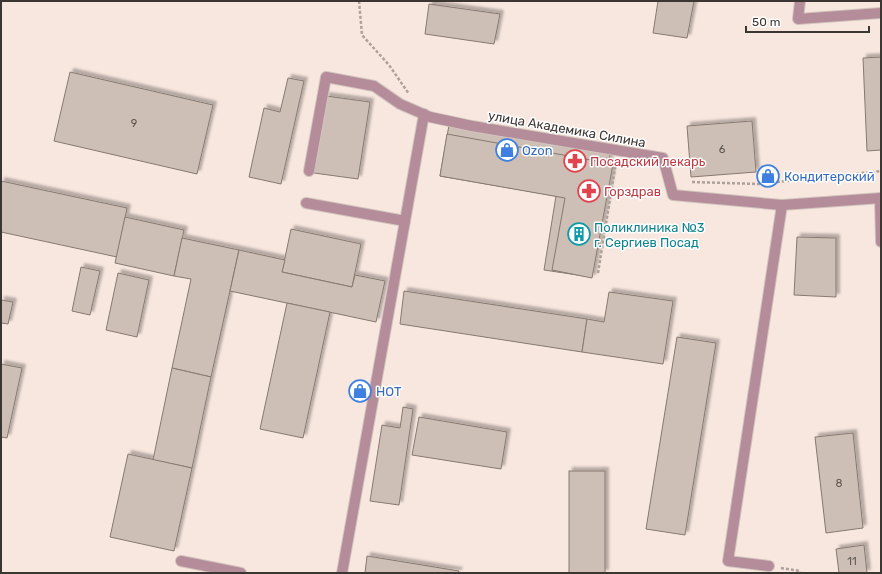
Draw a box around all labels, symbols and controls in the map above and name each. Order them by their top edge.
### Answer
scale bar [746,8,869,34]
text: 50 m [752,15,780,29]
street label: улица Академика Силина [487,108,647,150]
house number: 9 [131,117,137,130]
shop icon: Ozon [494,137,520,163]
place label: Ozon [522,143,553,158]
house number: 6 [719,143,726,156]
pharmacy icon: Посадский лекарь [562,148,588,174]
place label: Посадский лекарь [590,154,706,169]
shop icon: Кондитерский [755,163,781,189]
place label: Кондитерский [784,169,875,184]
pharmacy icon: Горздрав [576,178,602,204]
place label: Горздрав [604,184,661,199]
place label: Поликлиника №3 г. Сергиев Посад [594,220,705,250]
building icon: Поликлиника №3 г. Сергиев Посад [566,221,592,247]
shop icon: НОТ [347,378,373,404]
place label: НОТ [376,384,402,399]
house number: 8 [836,477,843,490]
house number: 11 [847,555,857,568]

